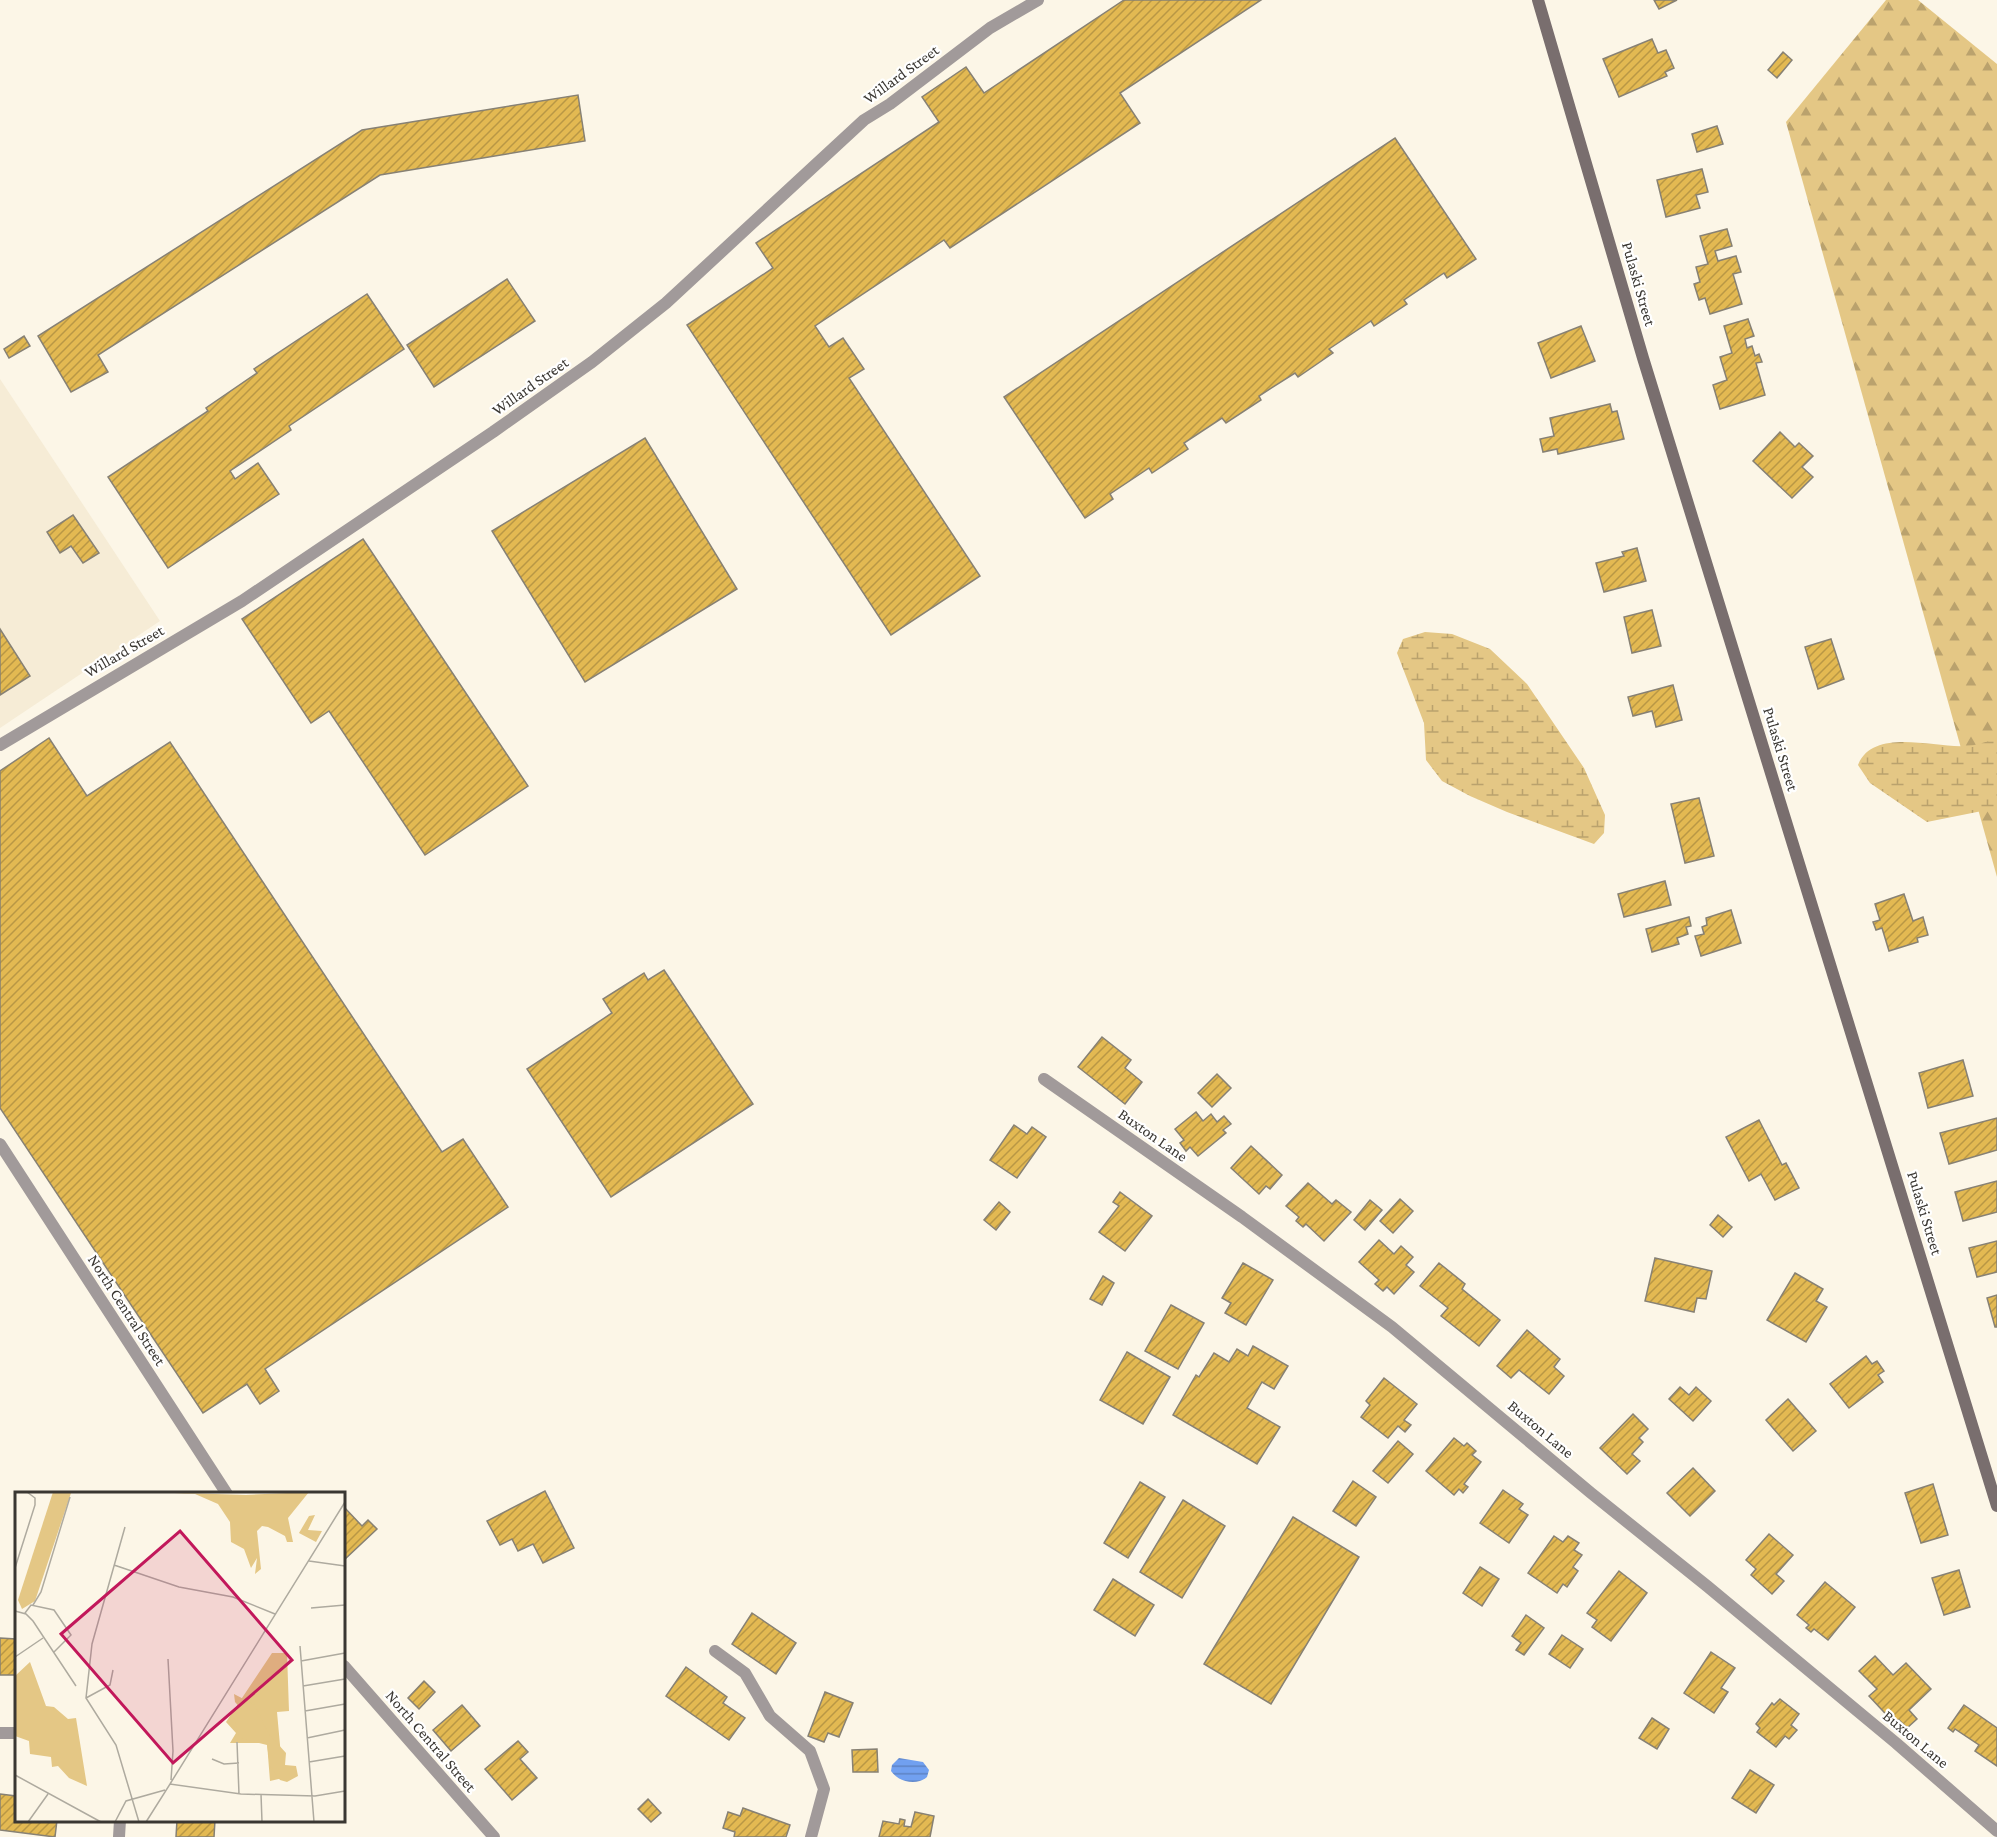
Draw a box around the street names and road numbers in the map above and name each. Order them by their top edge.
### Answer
street label: Willard Street [860,41,942,107]
street label: Pulaski Street [1619,240,1659,329]
street label: Willard Street [489,353,572,418]
street label: Willard Street [81,621,167,681]
street label: Pulaski Street [1760,705,1802,794]
street label: Buxton Lane [1115,1105,1191,1165]
street label: Pulaski Street [1904,1169,1946,1258]
street label: North Central Street [85,1251,170,1369]
street label: Buxton Lane [1505,1397,1577,1461]
street label: North Central Street [382,1687,480,1796]
street label: Buxton Lane [1880,1707,1952,1771]

